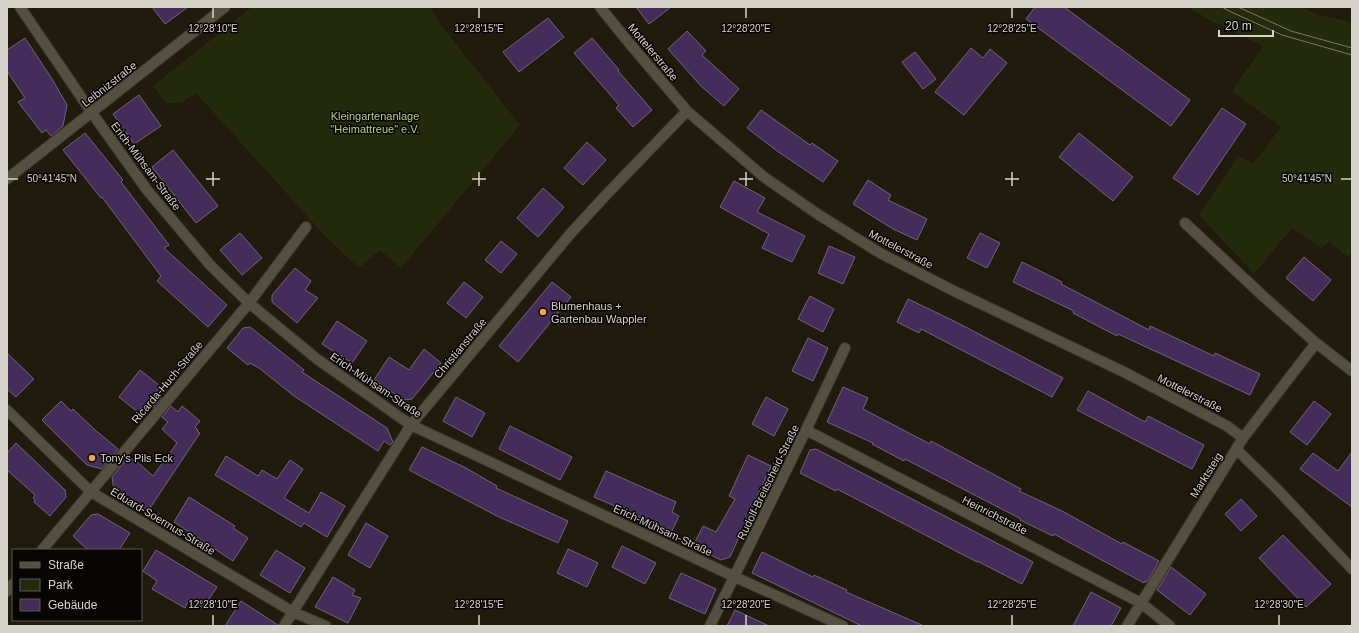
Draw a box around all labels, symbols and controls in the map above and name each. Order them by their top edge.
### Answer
scale bar [1219,12,1273,38]
text: 20 m [1225,19,1252,33]
street label: Mottelerstraße [626,21,680,83]
text: 12°28'10"E [188,23,238,34]
text: 12°28'15"E [454,23,504,34]
text: 12°28'20"E [721,23,771,34]
text: 12°28'25"E [987,23,1037,34]
street label: Leibnizstraße [79,59,139,109]
park label: Kleingartenanlage "Heimattreue" e.V. [330,110,420,135]
street label: Erich-Mühsam-Straße [109,119,183,213]
text: 50°41'45"N [27,173,77,184]
text: 50°41'45"N [1282,173,1332,184]
street label: Mottelerstraße [867,227,935,271]
place label: Blumenhaus + Gartenbau Wappler [551,300,647,325]
marker: Blumenhaus + Gartenbau Wappler [538,307,548,317]
street label: Christianstraße [431,316,489,380]
street label: Ricarda-Huch-Straße [129,338,205,426]
street label: Erich-Mühsam-Straße [328,350,424,420]
street label: Mottelerstraße [1156,372,1224,414]
street label: Rudolf-Breitscheid-Straße [735,422,801,542]
street label: Marktsteig [1187,450,1225,500]
place label: Tony's Pils Eck [100,452,174,464]
marker: Tony's Pils Eck [87,453,97,463]
street label: Eduard-Soermus-Straße [109,485,217,557]
street label: Heinrichstraße [960,493,1030,537]
street label: Erich-Mühsam-Straße [612,502,714,558]
legend [12,549,142,621]
text: Straße [48,558,84,572]
text: Park [48,578,74,592]
text: Gebäude [48,598,98,612]
text: 12°28'10"E [188,599,238,610]
text: 12°28'15"E [454,599,504,610]
text: 12°28'20"E [721,599,771,610]
text: 12°28'25"E [987,599,1037,610]
text: 12°28'30"E [1254,599,1304,610]

